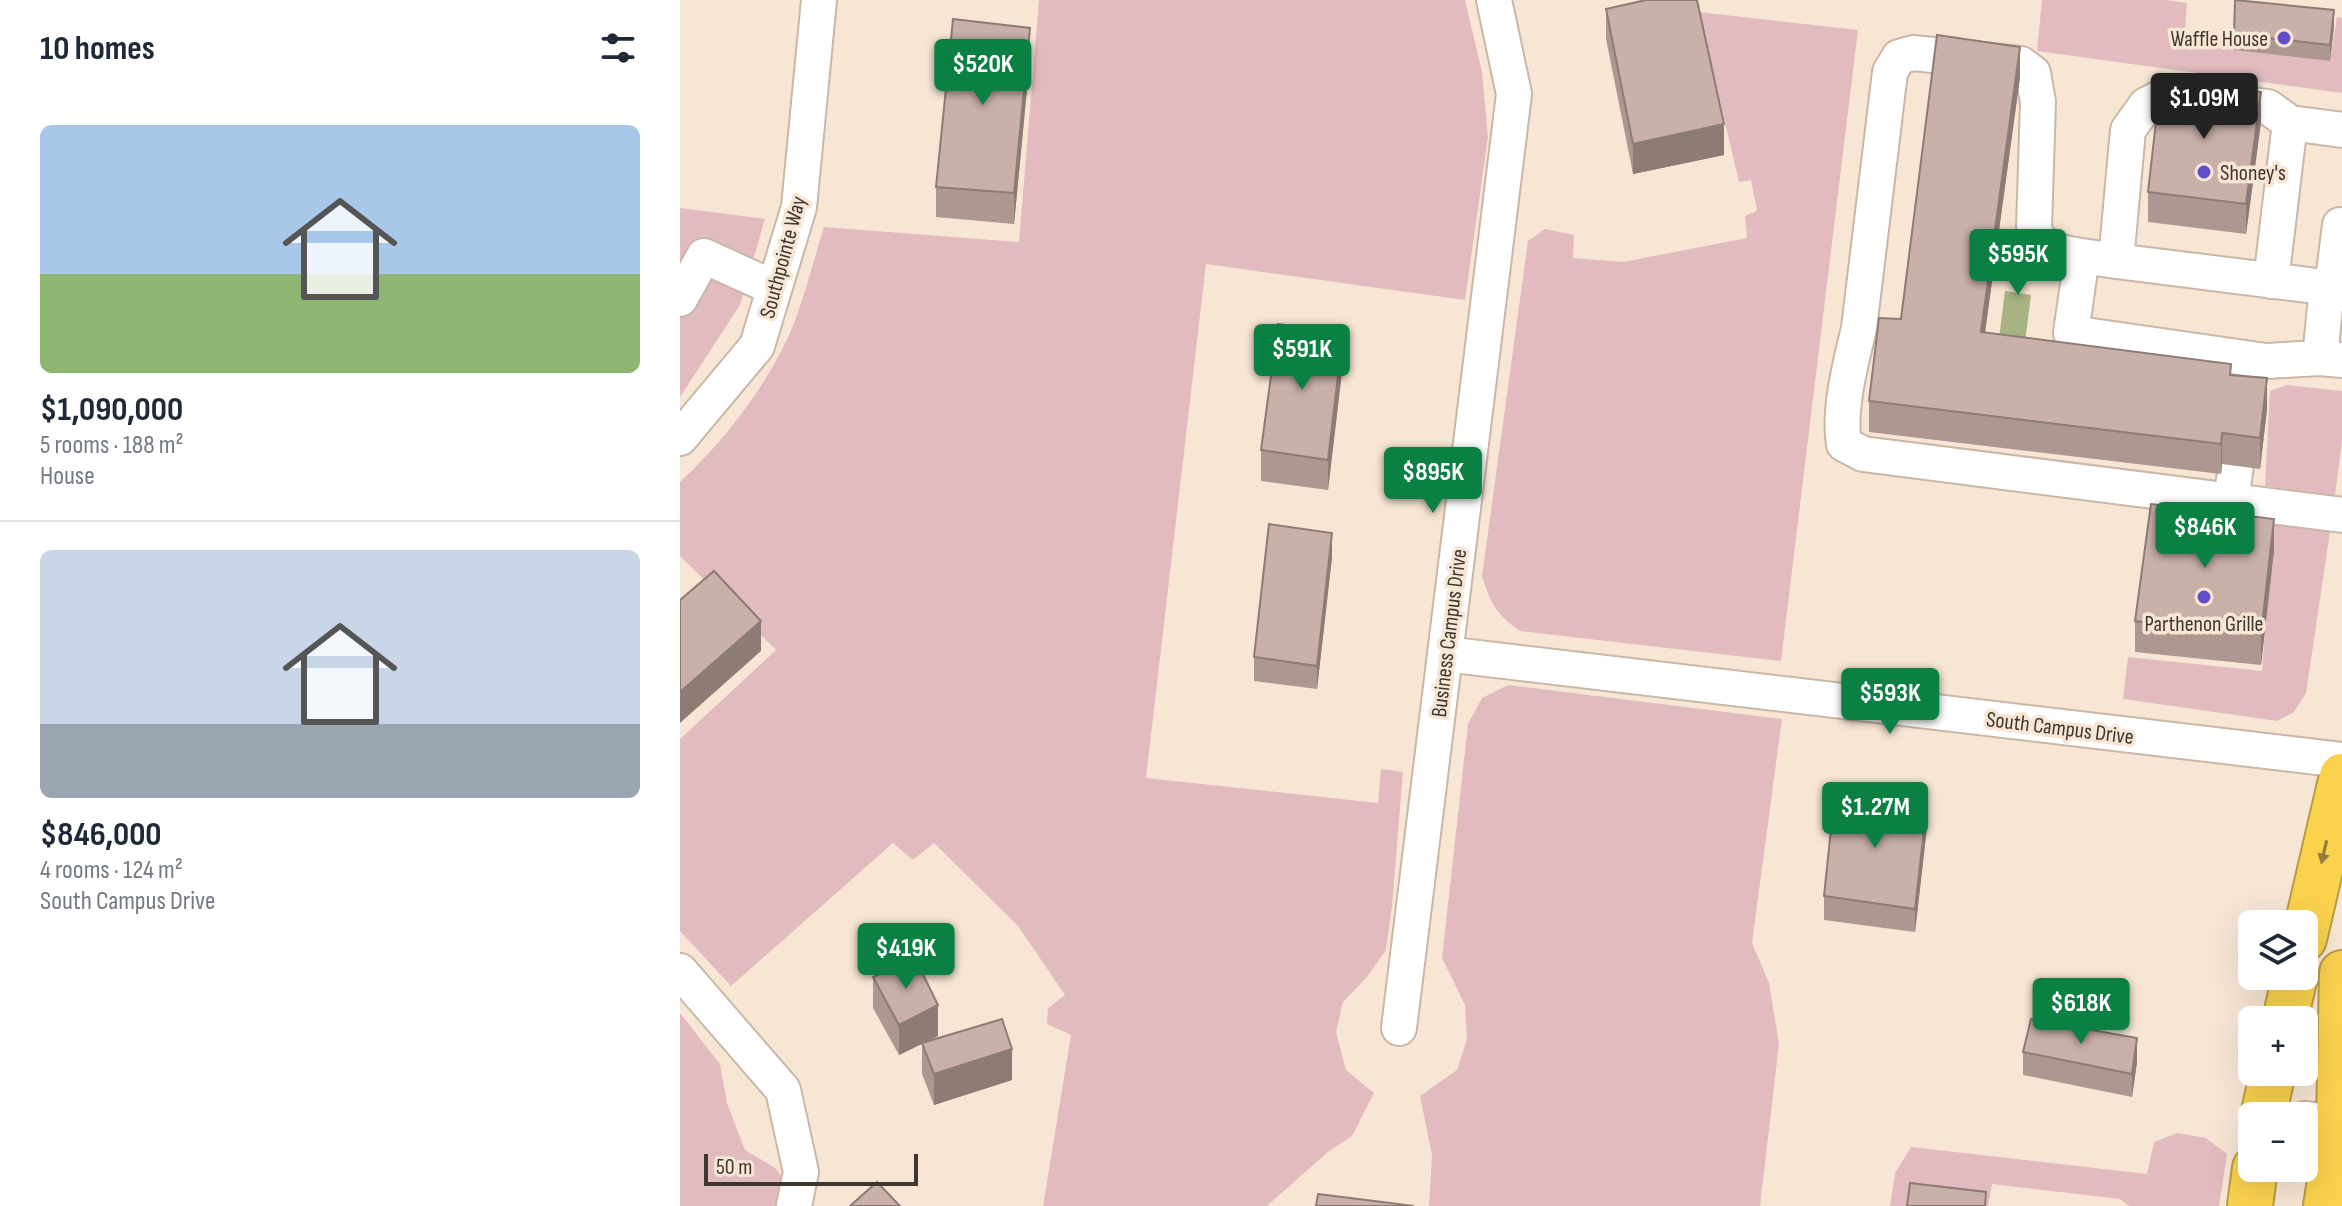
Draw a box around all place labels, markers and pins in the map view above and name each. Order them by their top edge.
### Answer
place label: Waffle House [2170,26,2268,53]
marker: Waffle House [2275,29,2293,47]
pin: $520K [927,39,1039,107]
pin: $1.09M [2139,73,2269,141]
place label: Shoney's [2220,160,2286,187]
marker: Shoney's [2195,163,2213,181]
pin: $595K [1962,229,2074,297]
pin: $591K [1246,324,1358,392]
pin: $895K [1377,447,1489,515]
pin: $846K [2149,502,2261,570]
marker: Parthenon Grille [2195,588,2213,606]
place label: Parthenon Grille [2145,611,2263,638]
pin: $593K [1834,668,1946,736]
pin: $1.27M [1810,782,1940,850]
pin: $419K [850,923,962,991]
pin: $618K [2025,978,2137,1046]

